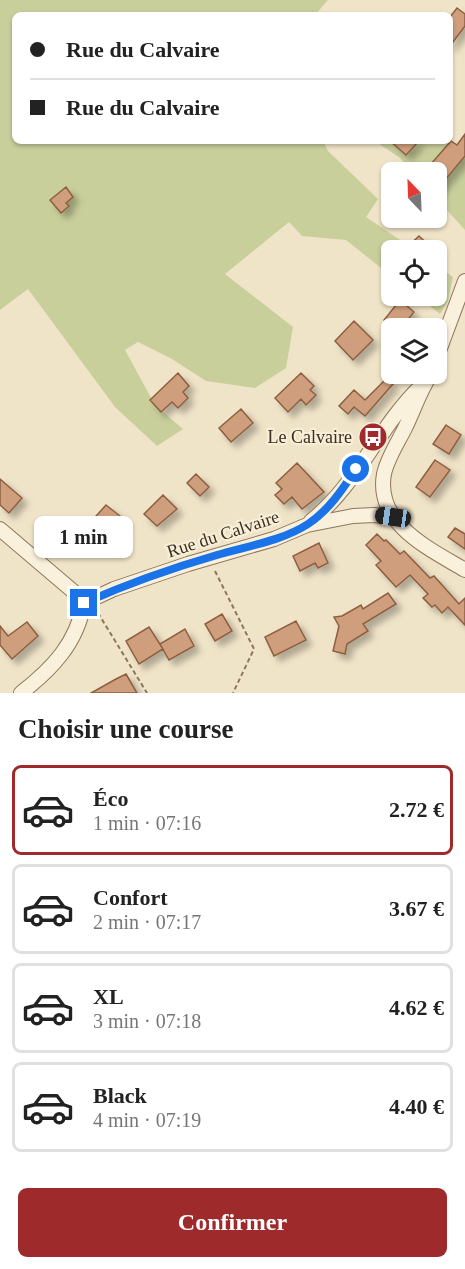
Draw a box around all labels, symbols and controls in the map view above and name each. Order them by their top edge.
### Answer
text: Rue du Calvaire [66,37,220,62]
text: Rue du Calvaire [66,95,220,120]
north arrow [381,162,447,228]
map controls [381,162,447,384]
button: locate [381,240,447,306]
button: layers [381,318,447,384]
bus stop icon: Le Calvaire [357,421,389,453]
place label: Le Calvaire [268,427,352,447]
route start [342,455,369,482]
street label: Rue du Calvaire [164,506,282,562]
car [374,506,412,528]
callout: 1 min [34,516,134,558]
text: 1 min [59,526,108,548]
route end [70,589,97,616]
text: Choisir une course [18,714,234,744]
icon: car [21,783,75,837]
text: Éco [93,786,128,811]
text: 2.72 € [389,797,444,822]
text: 1 min · 07:16 [93,812,201,834]
icon: car [21,882,75,936]
text: Confort [93,885,168,910]
text: 3.67 € [389,896,444,921]
text: 2 min · 07:17 [93,911,201,933]
icon: car [21,981,75,1035]
text: XL [93,984,124,1009]
text: 4.62 € [389,995,444,1020]
text: 3 min · 07:18 [93,1010,201,1032]
icon: car [21,1080,75,1134]
text: Black [93,1083,147,1108]
text: 4.40 € [389,1094,444,1119]
text: 4 min · 07:19 [93,1109,201,1131]
button: Confirmer [18,1188,447,1257]

